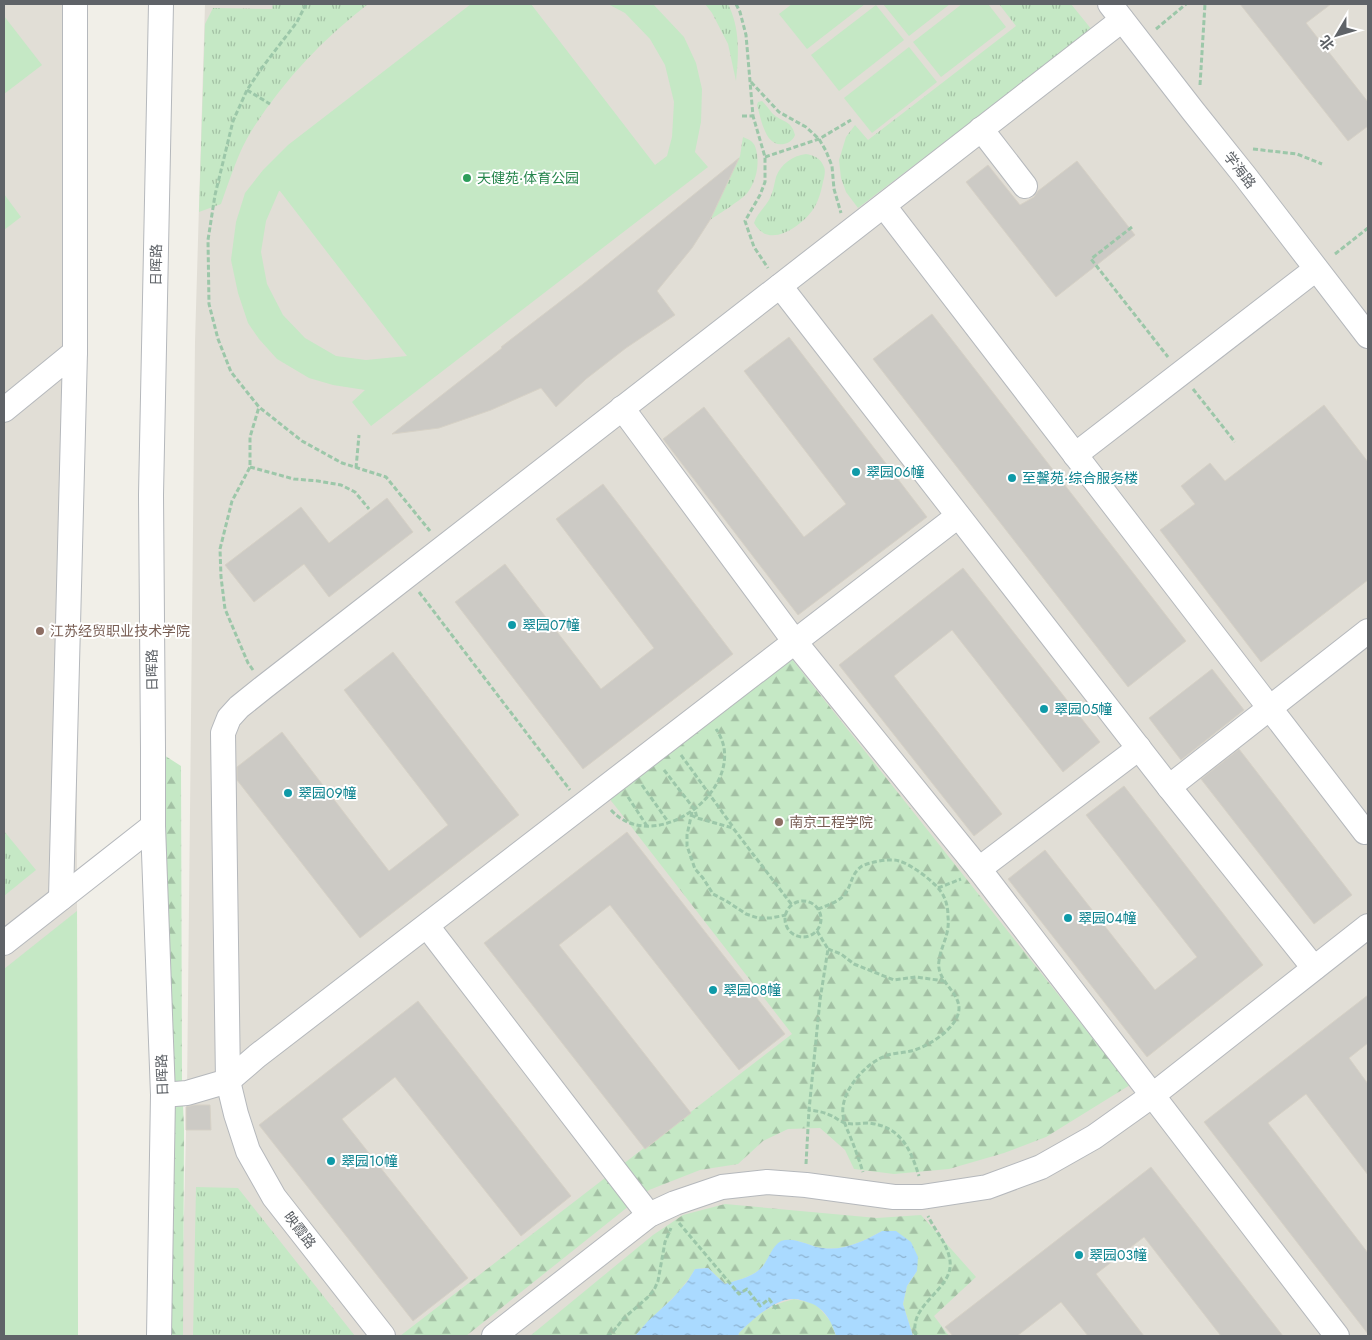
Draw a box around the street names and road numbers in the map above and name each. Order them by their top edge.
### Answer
street label: 学海路 [1219,147,1261,193]
street label: 日晖路 [146,244,166,286]
street label: 日晖路 [142,649,162,691]
street label: 日晖路 [151,1054,173,1096]
street label: 映霞路 [279,1207,321,1253]

